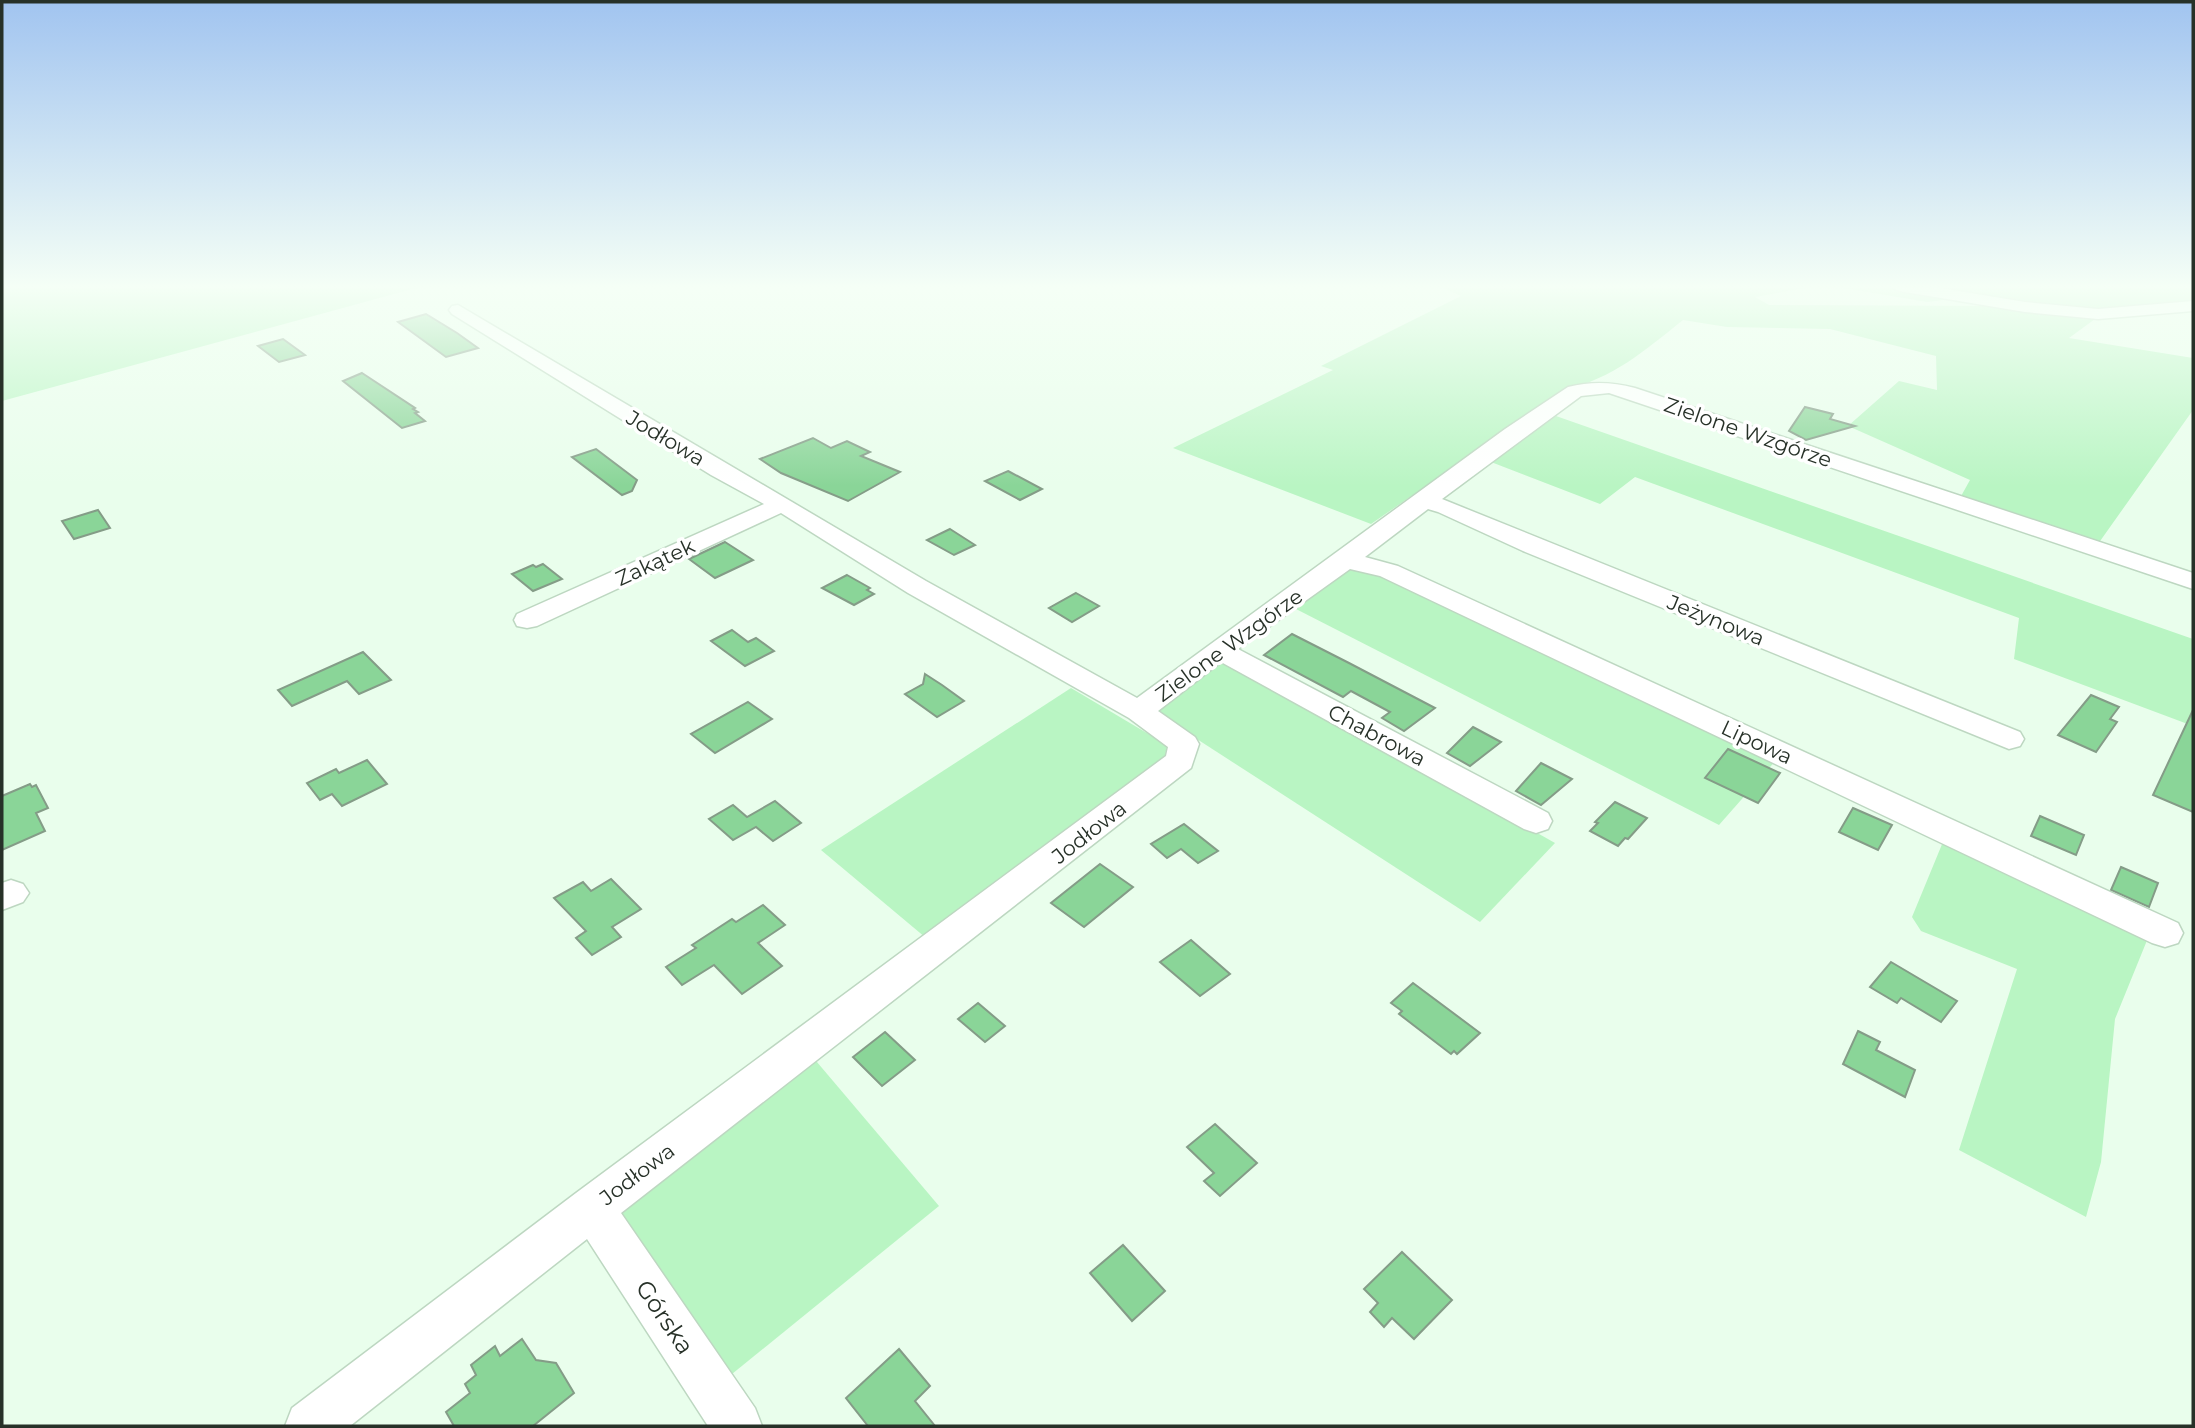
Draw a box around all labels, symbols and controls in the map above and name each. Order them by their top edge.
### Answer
street label: Zielone Wzgórze [1661,392,1835,472]
street label: Jodłowa [621,404,710,471]
street label: Zakątek [612,533,699,591]
street label: Zielone Wzgórze [1151,583,1307,707]
street label: Jeżynowa [1663,589,1768,651]
street label: Chabrowa [1324,699,1430,771]
street label: Lipowa [1717,715,1797,769]
street label: Jodłowa [1046,795,1131,869]
street label: Jodłowa [594,1138,679,1211]
street label: Górska [630,1274,700,1360]

